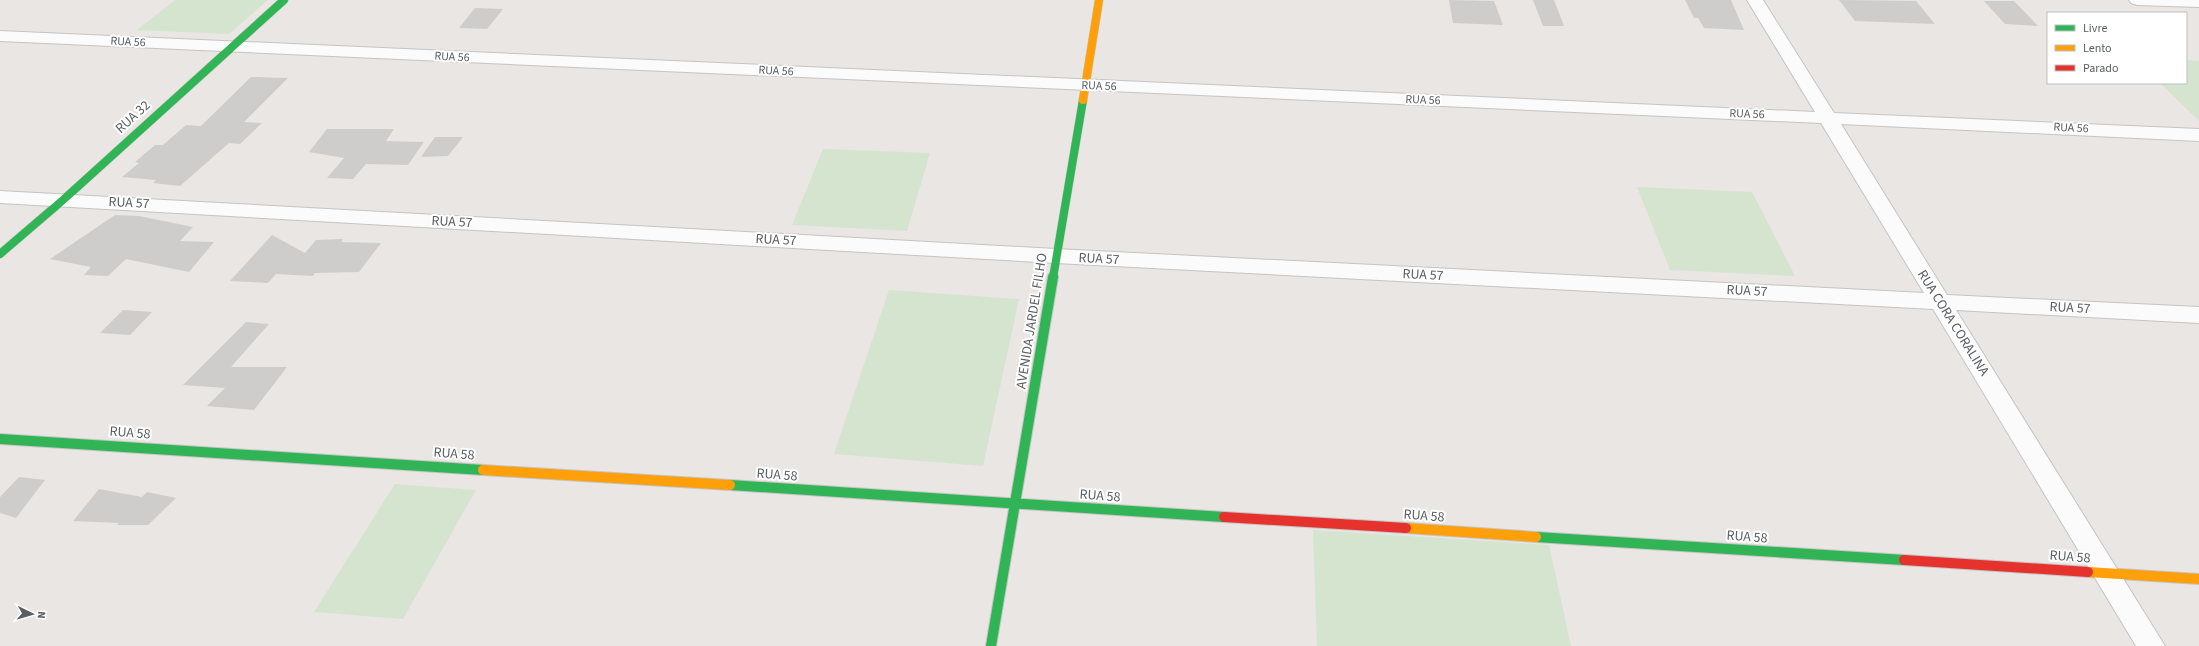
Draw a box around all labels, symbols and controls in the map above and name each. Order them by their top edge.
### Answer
legend [2047,12,2187,84]
text: Livre [2083,20,2107,37]
street label: RUA 56 [110,33,146,51]
text: Lento [2083,40,2112,57]
street label: RUA 56 [434,48,470,66]
text: Parado [2083,60,2118,77]
street label: RUA 56 [758,62,794,80]
street label: RUA 56 [1081,77,1117,95]
street label: RUA 56 [1405,91,1441,109]
street label: RUA 32 [111,96,155,138]
street label: RUA 56 [1729,105,1765,123]
street label: RUA 56 [2053,119,2089,137]
street label: RUA 57 [108,192,150,214]
street label: RUA 57 [431,211,473,233]
street label: RUA 57 [755,229,797,251]
street label: RUA 57 [1078,248,1120,270]
street label: AVENIDA JARDEL FILHO [1011,252,1053,390]
street label: RUA 57 [1402,264,1444,286]
street label: RUA CORA CORALINA [1912,266,1994,380]
street label: RUA 57 [1726,280,1768,302]
street label: RUA 57 [2049,297,2091,319]
street label: RUA 58 [109,422,151,444]
street label: RUA 58 [433,443,475,465]
street label: RUA 58 [756,464,798,486]
street label: RUA 58 [1079,485,1121,507]
street label: RUA 58 [1403,505,1445,527]
street label: RUA 58 [1726,526,1768,548]
street label: RUA 58 [2049,546,2091,568]
north arrow [12,594,52,634]
text: N [34,611,49,619]

